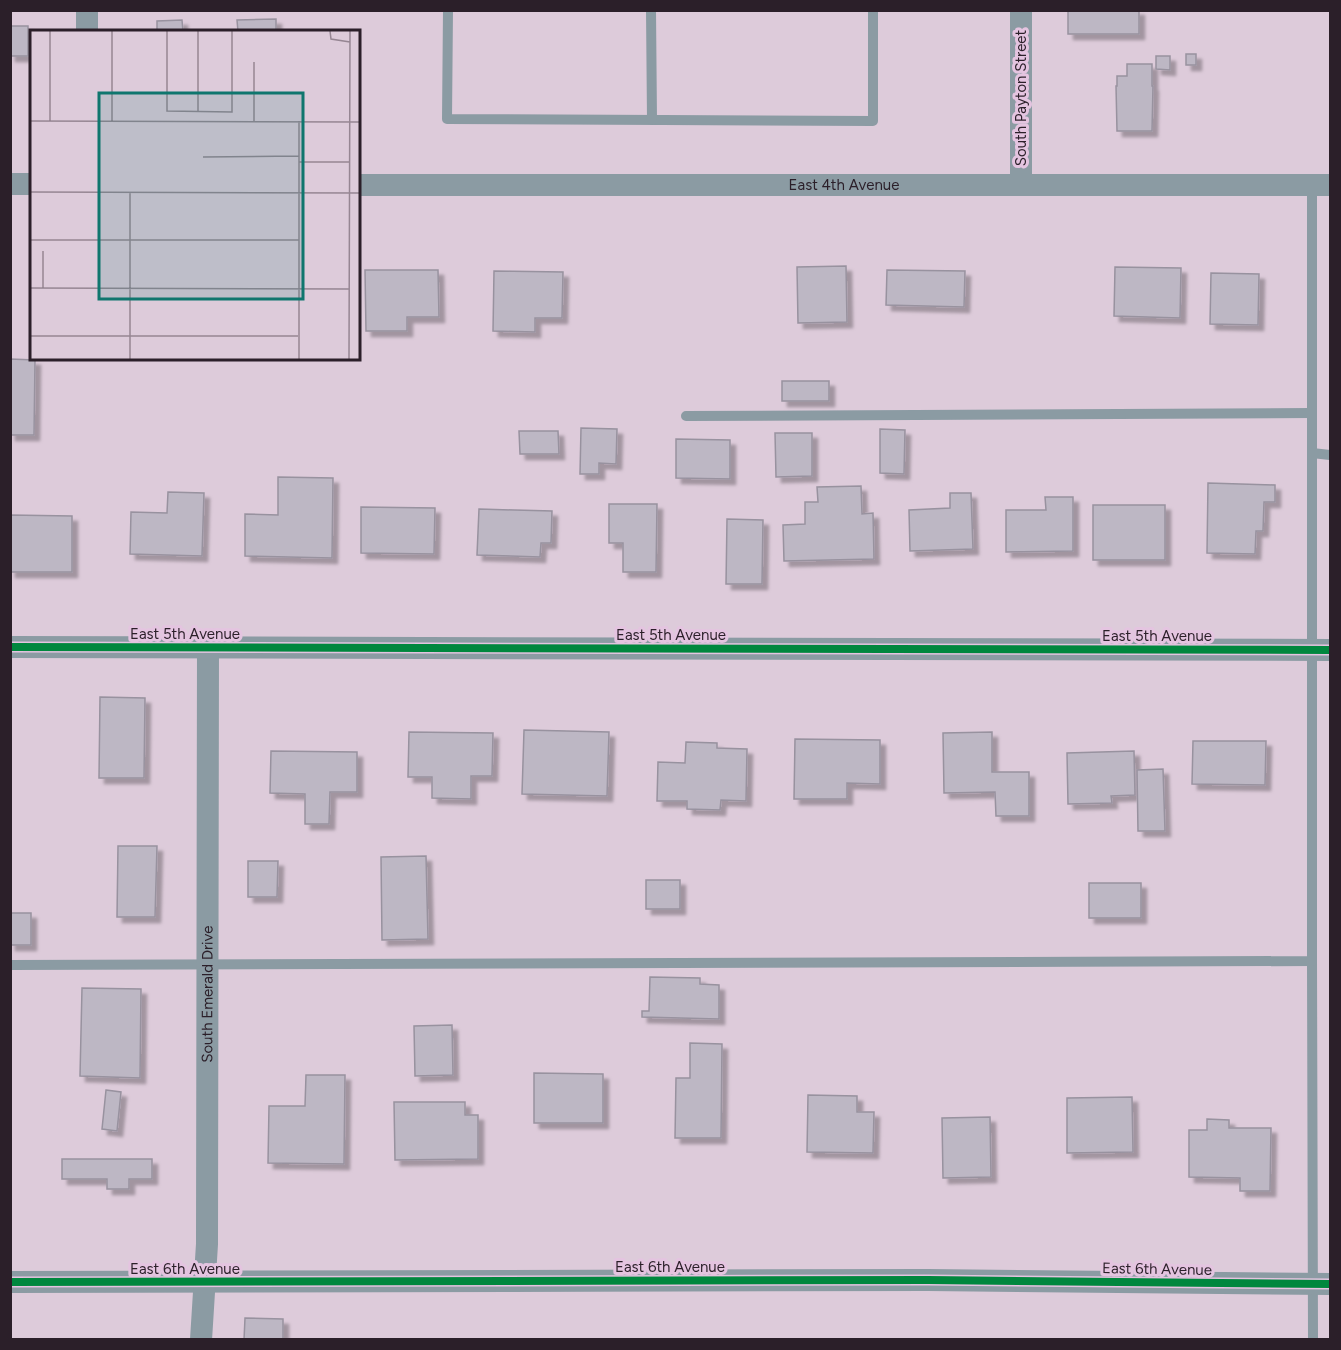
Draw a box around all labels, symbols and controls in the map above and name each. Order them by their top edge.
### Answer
street label: South Payton Street [1012,29,1030,166]
inset map [30,30,360,360]
street label: East 4th Avenue [789,176,899,194]
street label: East 5th Avenue [130,625,240,643]
street label: East 5th Avenue [616,626,726,644]
street label: East 5th Avenue [1102,627,1212,645]
street label: South Emerald Drive [198,926,217,1063]
street label: East 6th Avenue [615,1258,725,1276]
street label: East 6th Avenue [1102,1259,1212,1279]
street label: East 6th Avenue [130,1260,240,1278]

